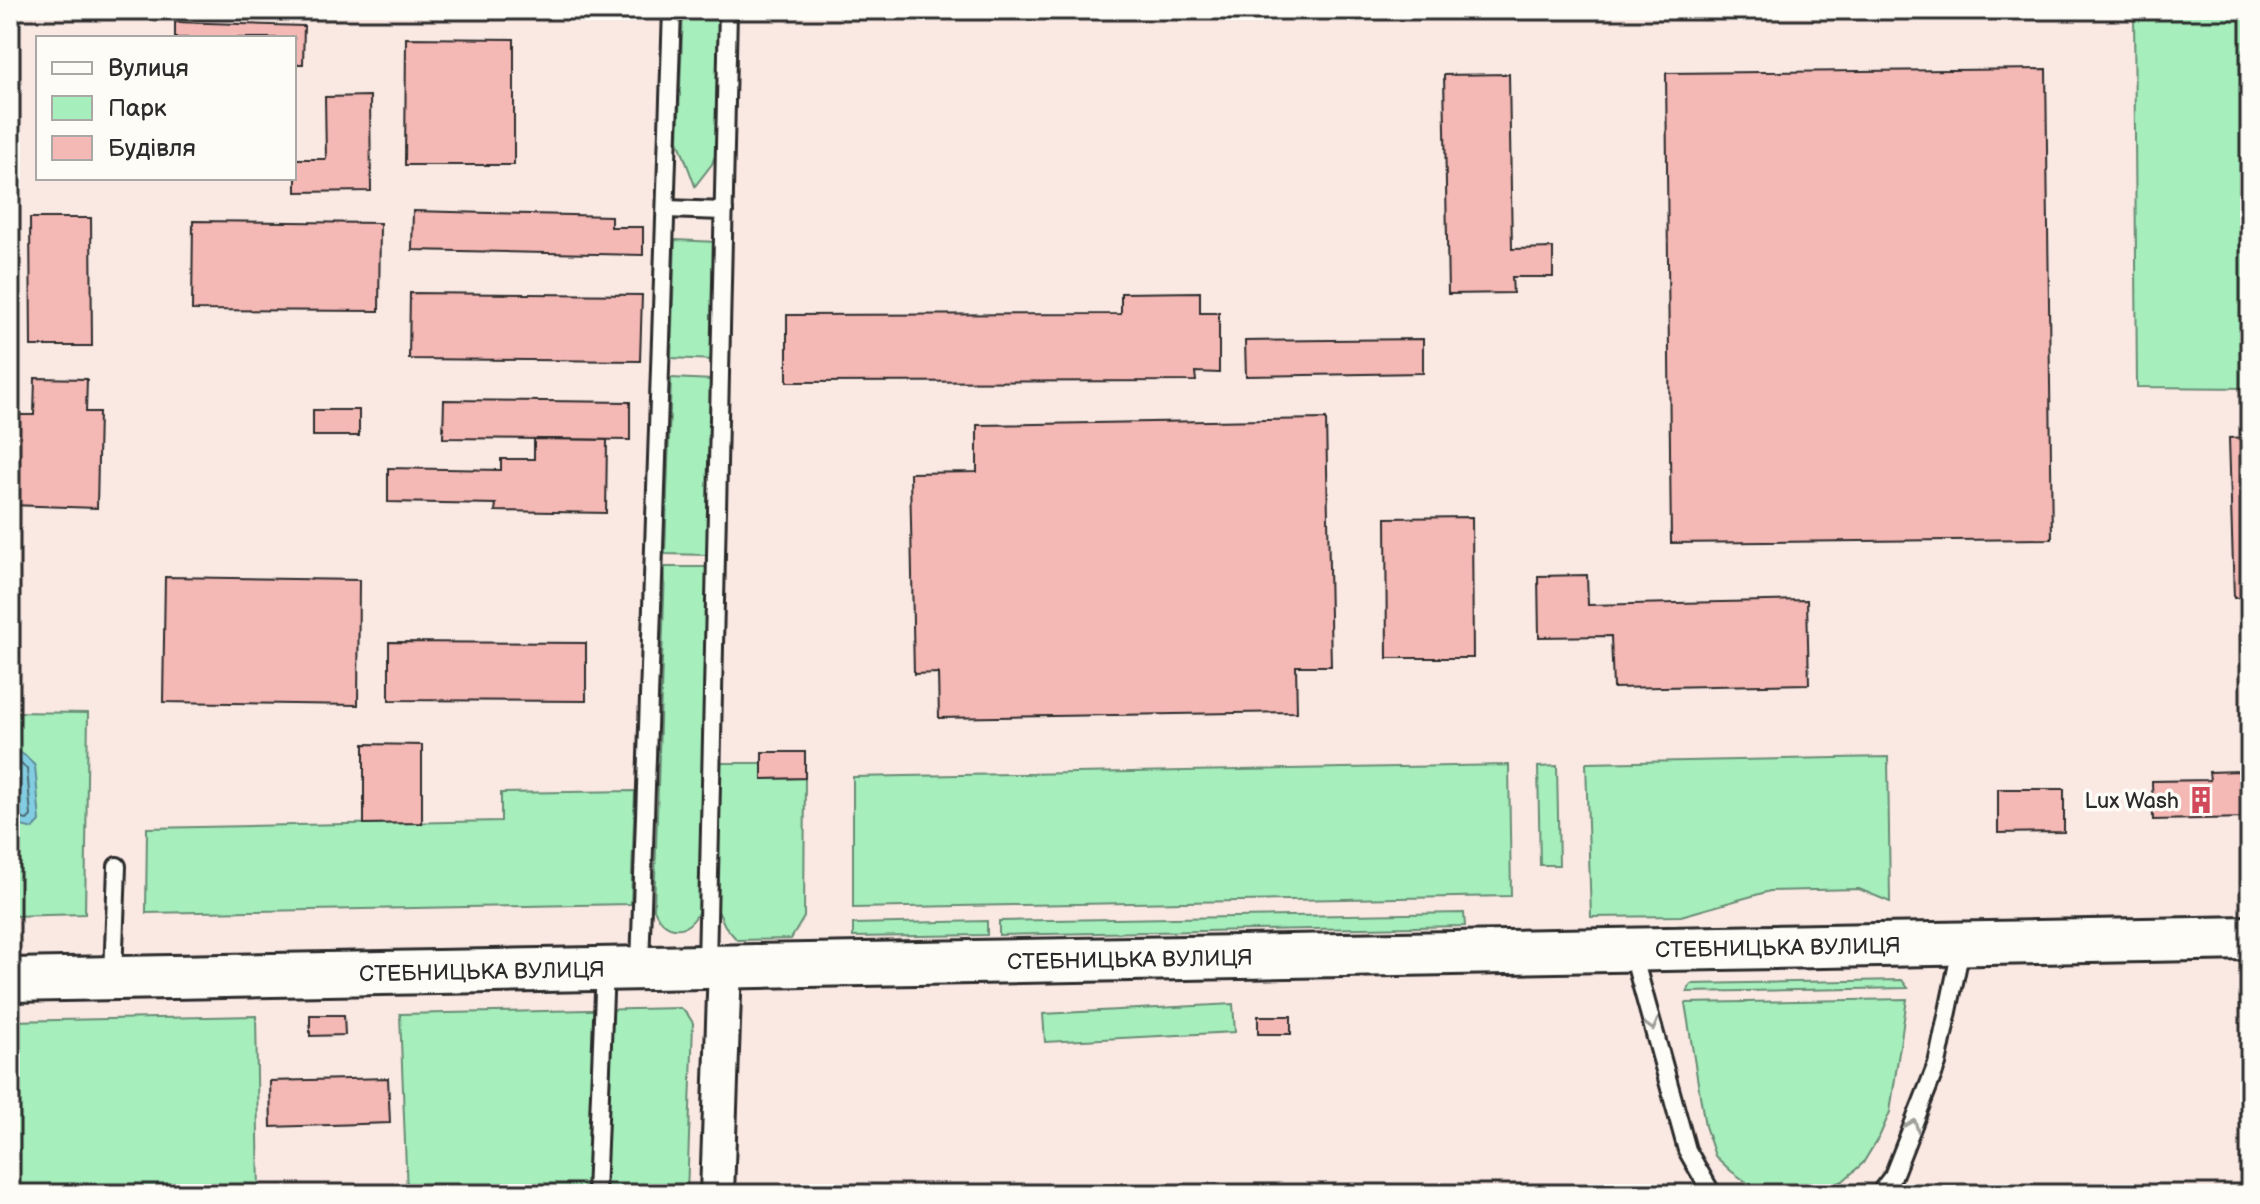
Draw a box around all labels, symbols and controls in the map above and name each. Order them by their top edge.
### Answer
legend [36,36,296,180]
text: Вулиця [108,54,189,83]
text: Парк [108,94,167,123]
text: Будівля [108,134,196,163]
building icon: Lux Wash [2186,785,2216,815]
place label: Lux Wash [2084,788,2179,815]
street label: СТЕБНИЦЬКА ВУЛИЦЯ [1655,933,1901,964]
street label: СТЕБНИЦЬКА ВУЛИЦЯ [1007,945,1253,976]
street label: СТЕБНИЦЬКА ВУЛИЦЯ [359,957,605,988]
one-way arrow [1643,1017,1659,1031]
one-way arrow [1904,1119,1920,1133]

